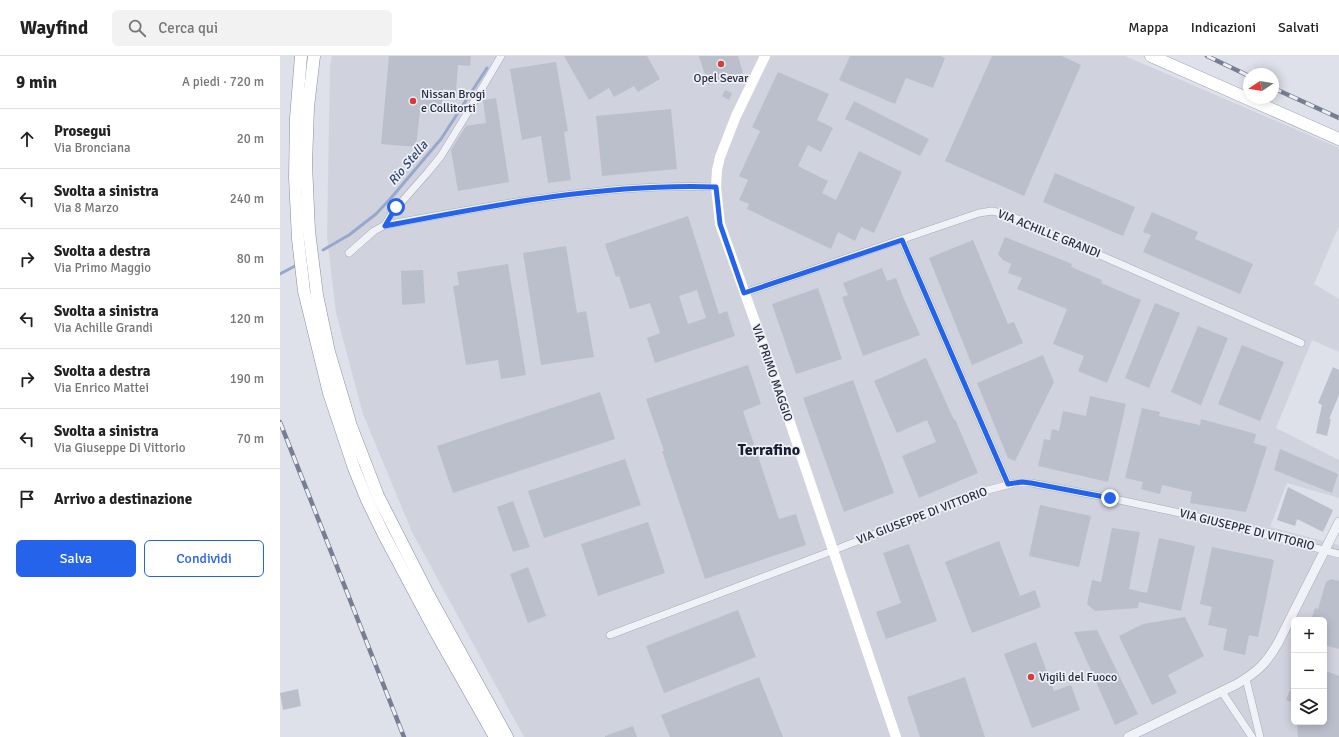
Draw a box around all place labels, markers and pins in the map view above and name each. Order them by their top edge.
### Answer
marker: Opel Sevar [716,59,726,69]
place label: Opel Sevar [694,71,749,86]
place label: Nissan Brogi e Collitorti [421,87,485,116]
marker: Nissan Brogi e Collitorti [408,96,418,106]
place label: Vigili del Fuoco [1039,670,1117,685]
marker: Vigili del Fuoco [1026,672,1036,682]

